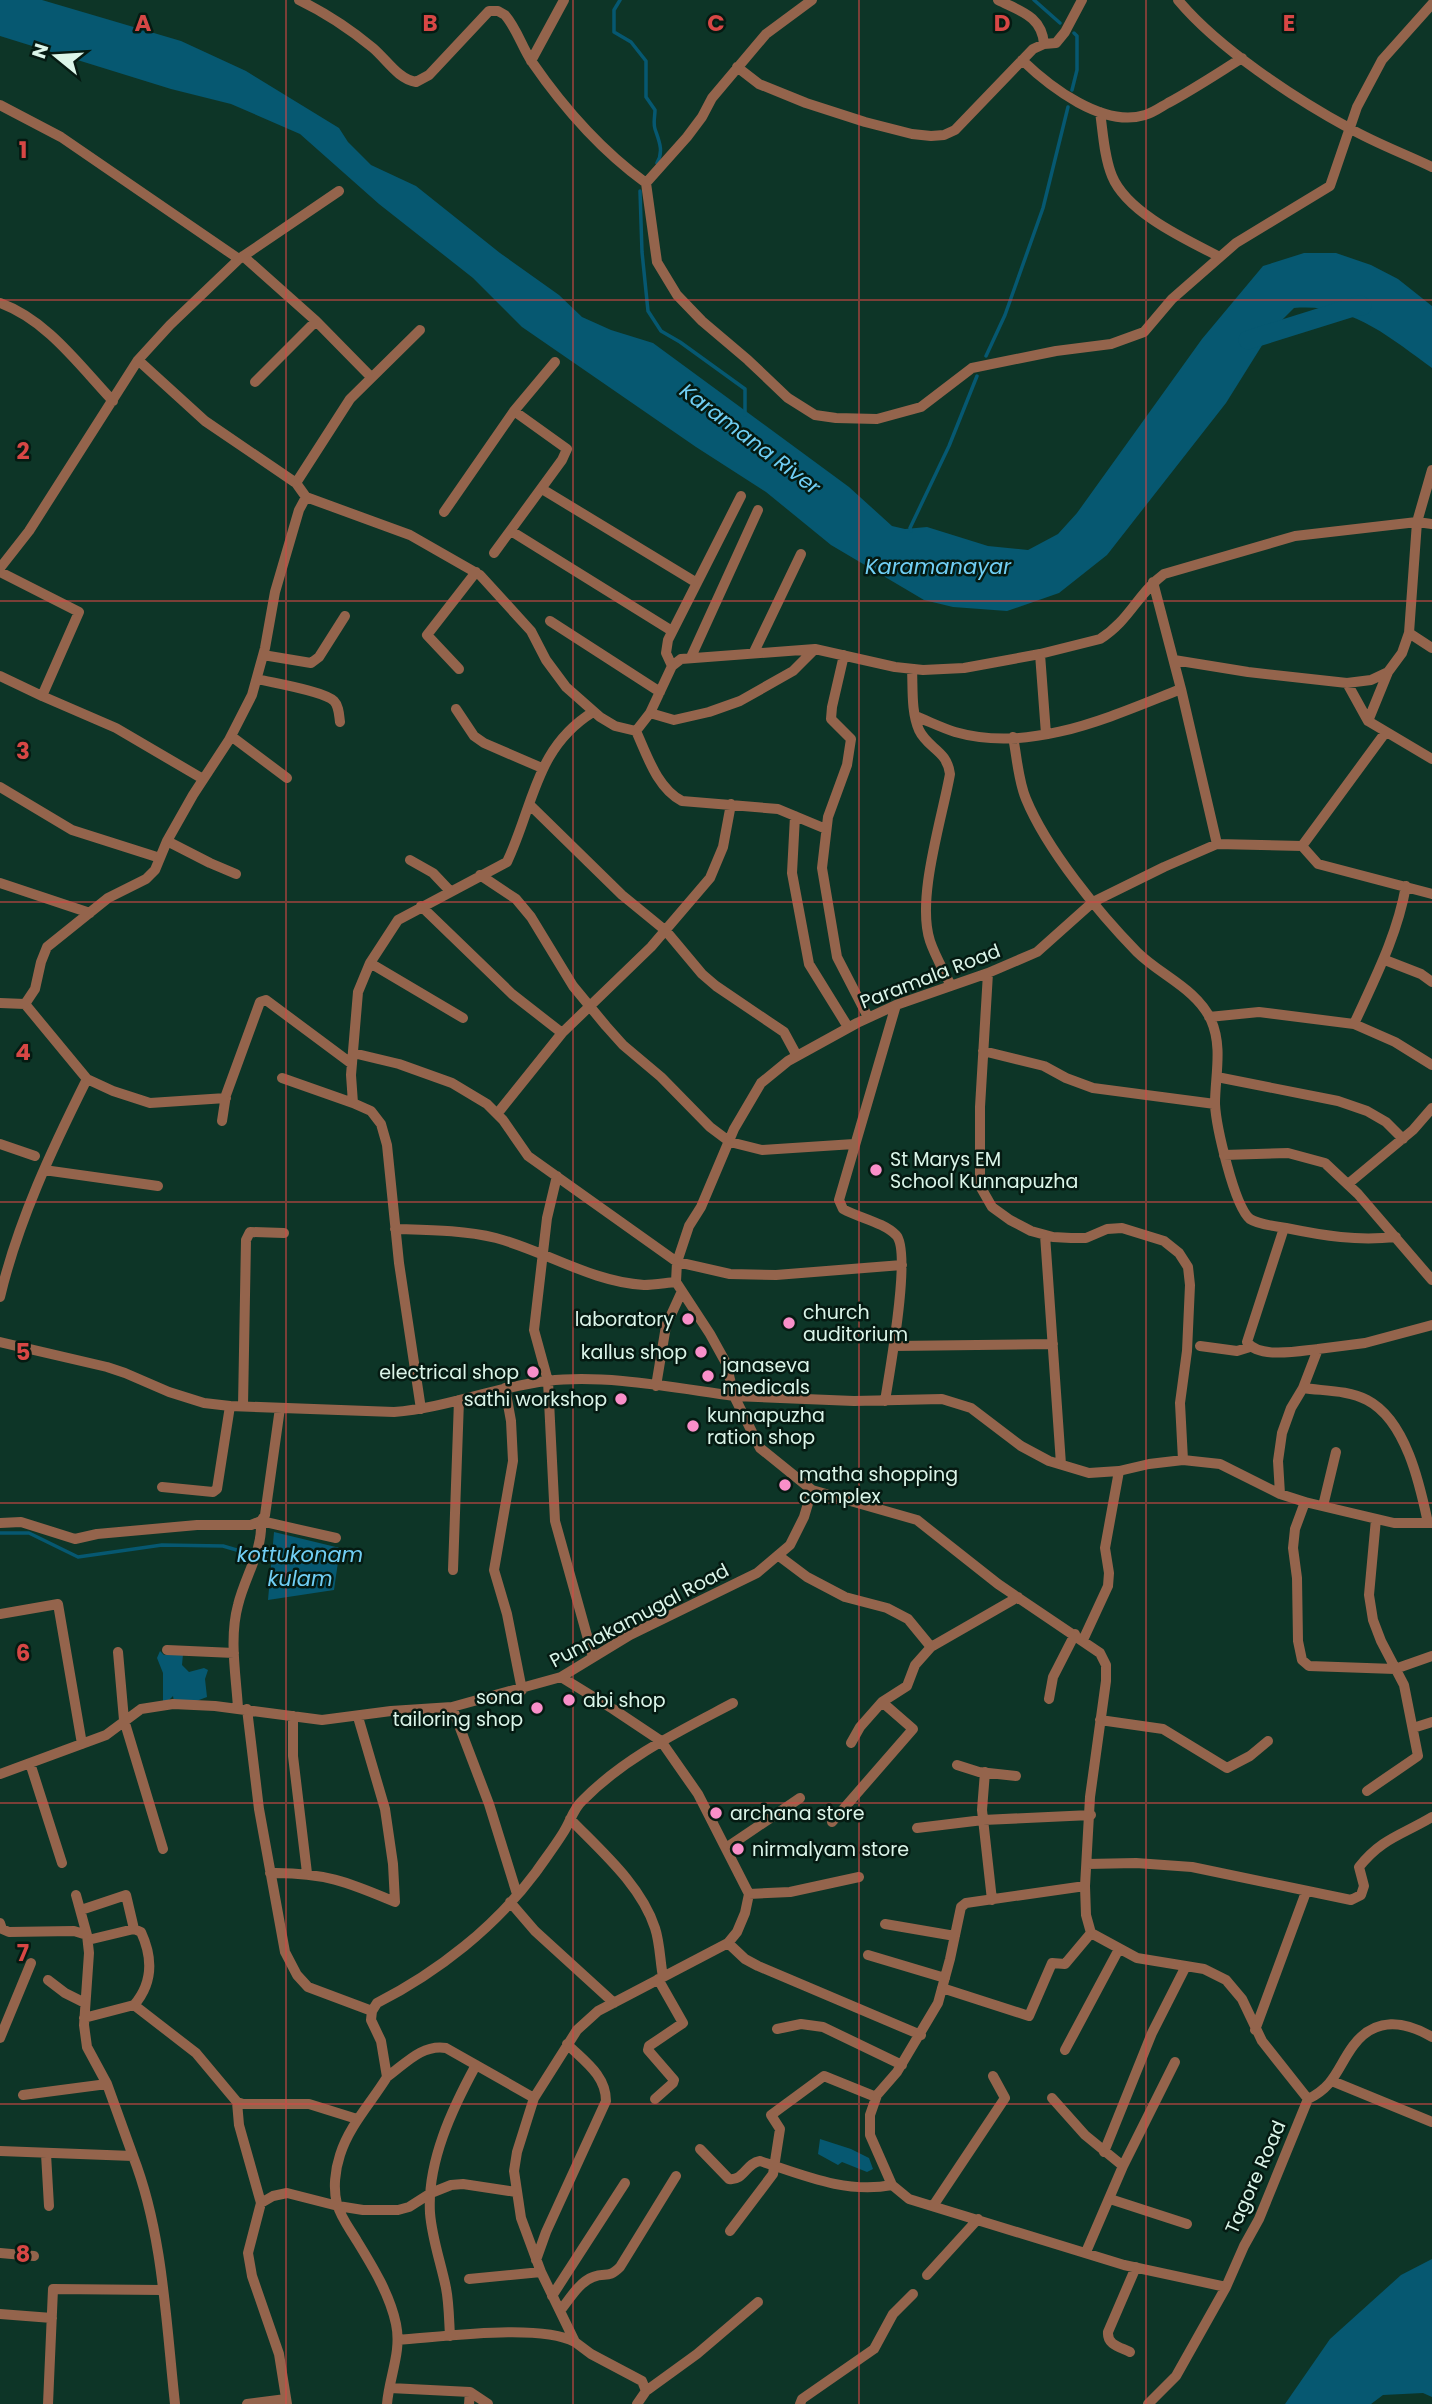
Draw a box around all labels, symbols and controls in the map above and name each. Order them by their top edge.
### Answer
text: A [135,7,152,39]
text: B [422,7,438,39]
text: C [707,7,725,39]
text: D [994,7,1010,39]
text: E [1283,7,1295,39]
north arrow [21,21,91,91]
text: N [25,40,55,62]
text: 1 [19,134,27,166]
water label: Karamana River [674,376,827,502]
text: 2 [16,435,30,467]
water label: Karamanayar [865,552,1012,581]
text: 3 [16,735,30,767]
street label: Paramala Road [856,937,1004,1016]
text: 4 [15,1036,31,1068]
place label: St Marys EM School Kunnapuzha [890,1146,1078,1195]
marker: St Marys EM School Kunnapuzha [868,1162,884,1178]
place label: church auditorium [803,1299,908,1348]
place label: laboratory [575,1306,674,1333]
marker: laboratory [680,1311,696,1327]
marker: church auditorium [781,1315,797,1331]
text: 5 [16,1336,30,1368]
place label: kallus shop [581,1339,687,1366]
marker: kallus shop [693,1344,709,1360]
place label: janaseva medicals [721,1352,810,1401]
place label: electrical shop [379,1359,519,1386]
marker: electrical shop [525,1364,541,1380]
marker: janaseva medicals [700,1368,716,1384]
place label: sathi workshop [464,1386,607,1413]
marker: sathi workshop [613,1391,629,1407]
place label: kunnapuzha ration shop [707,1402,825,1451]
marker: kunnapuzha ration shop [685,1418,701,1434]
place label: matha shopping complex [799,1461,958,1510]
marker: matha shopping complex [777,1477,793,1493]
water label: kottukonam kulam [237,1540,363,1593]
street label: Punnakamugal Road [545,1557,734,1674]
text: 6 [16,1637,30,1669]
place label: sona tailoring shop [393,1684,523,1733]
place label: abi shop [583,1687,666,1714]
marker: abi shop [561,1692,577,1708]
marker: sona tailoring shop [529,1700,545,1716]
place label: archana store [730,1800,864,1827]
marker: archana store [708,1805,724,1821]
place label: nirmalyam store [752,1836,909,1863]
marker: nirmalyam store [730,1841,746,1857]
text: 7 [17,1937,29,1969]
street label: Tagore Road [1218,2116,1292,2238]
text: 8 [16,2238,30,2270]

